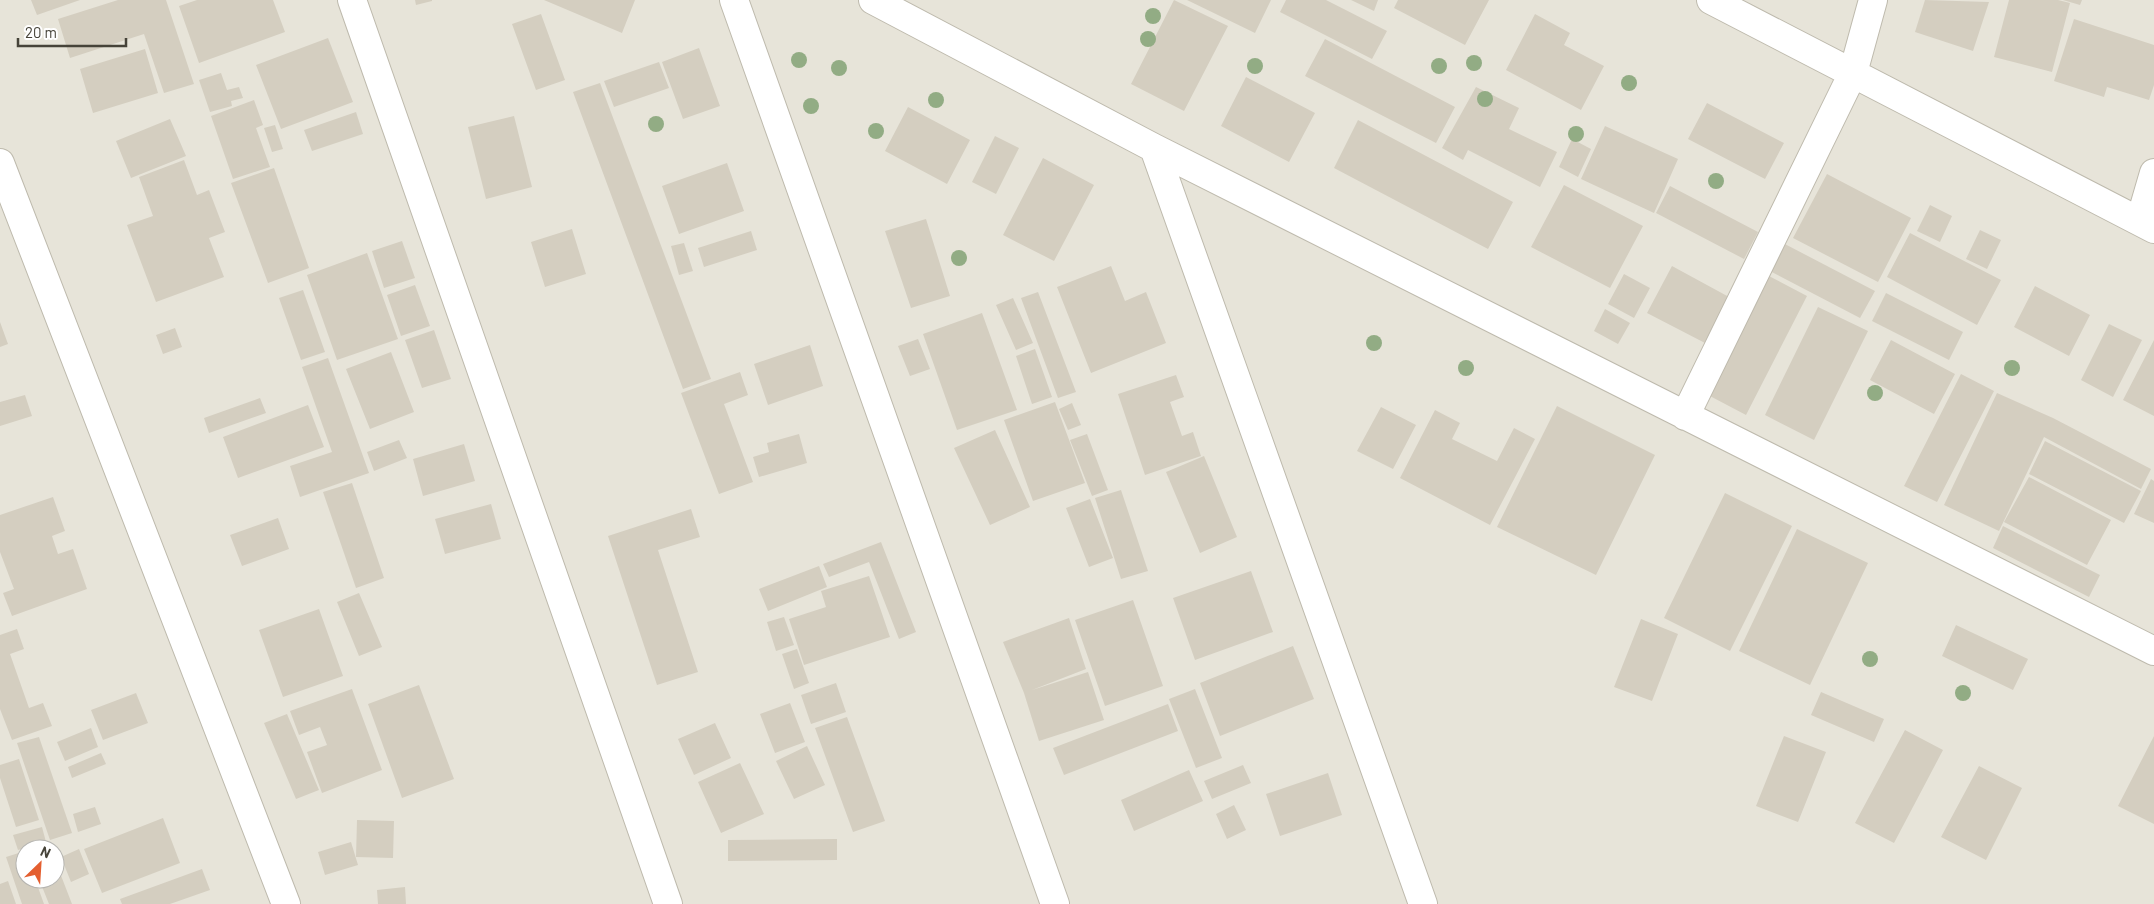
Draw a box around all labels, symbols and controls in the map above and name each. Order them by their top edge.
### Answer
scale bar [18,15,125,47]
text: 20 m [25,23,57,41]
north arrow [15,839,65,889]
text: N [38,842,54,861]

